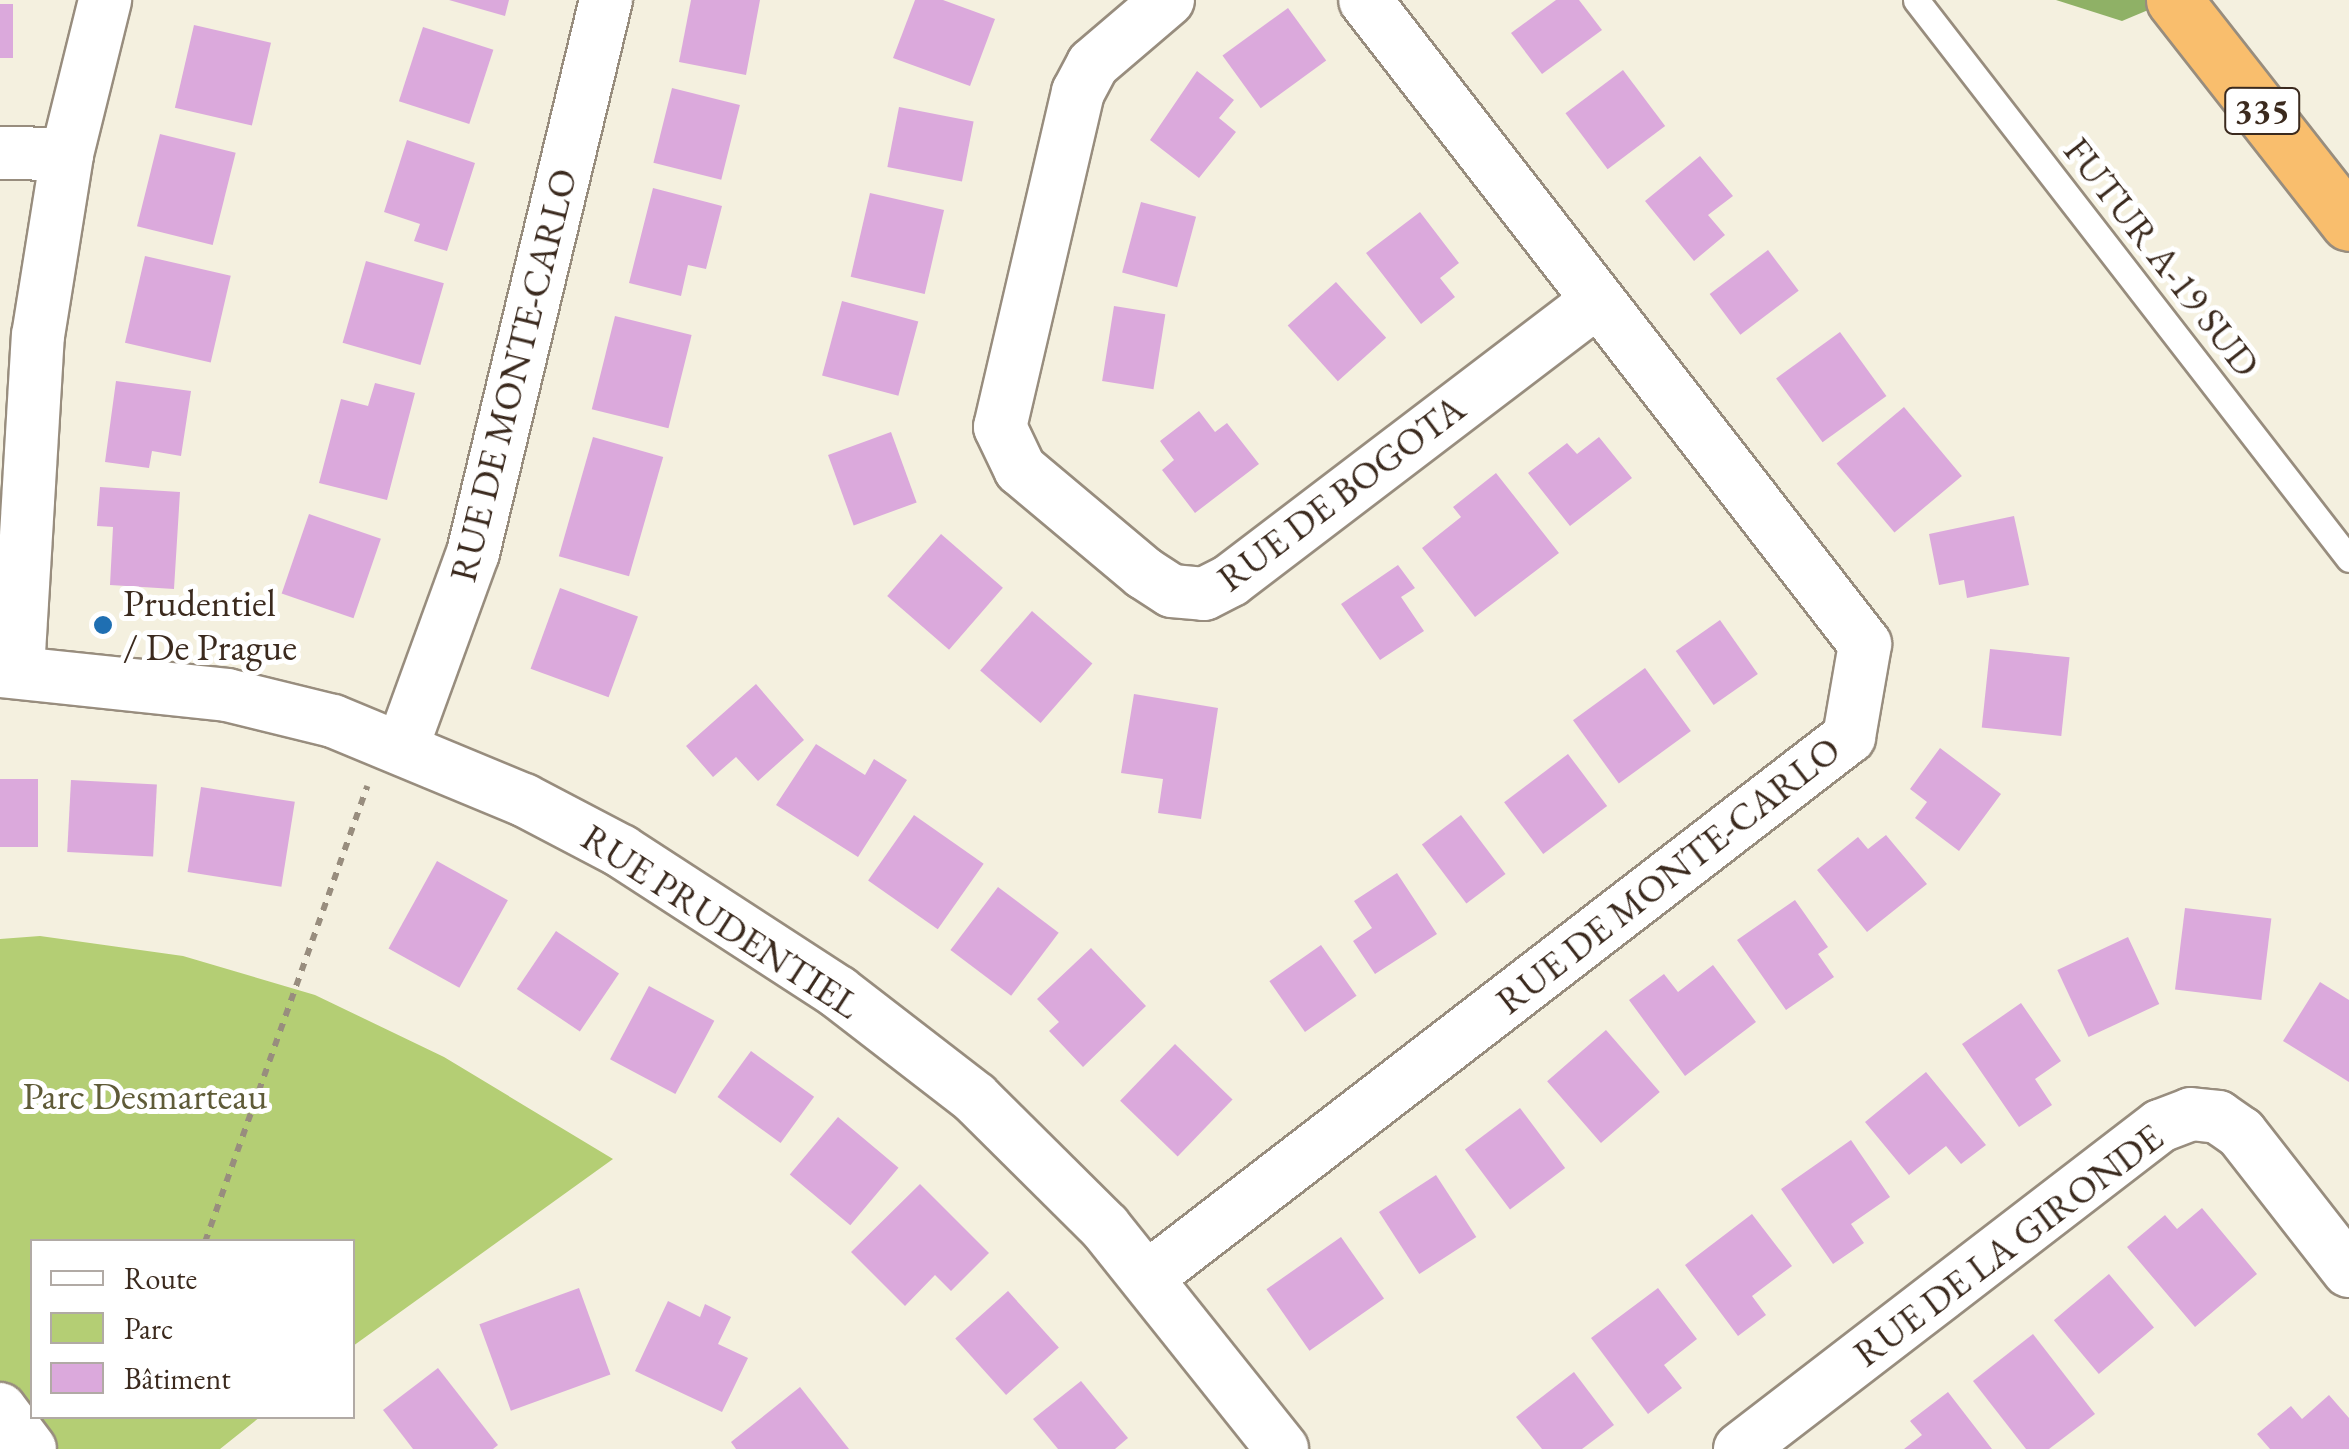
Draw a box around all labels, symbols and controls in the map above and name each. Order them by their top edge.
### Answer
road number: 335 [2222,81,2302,141]
street label: FUTUR A-19 SUD [2055,128,2269,386]
street label: RUE DE MONTE-CARLO [440,164,586,586]
street label: RUE DE BOGOTA [1208,385,1474,601]
place label: Prudentiel / De Prague [123,580,297,669]
marker: Prudentiel / De Prague [92,614,114,636]
street label: RUE DE MONTE-CARLO [1487,727,1849,1023]
street label: RUE PRUDENTIEL [573,814,869,1028]
park label: Parc Desmarteau [22,1073,268,1119]
street label: RUE DE LA GIRONDE [1845,1114,2171,1376]
legend [30,1239,355,1419]
text: Route [124,1259,197,1298]
text: Parc [124,1309,173,1348]
text: Bâtiment [124,1359,231,1398]

